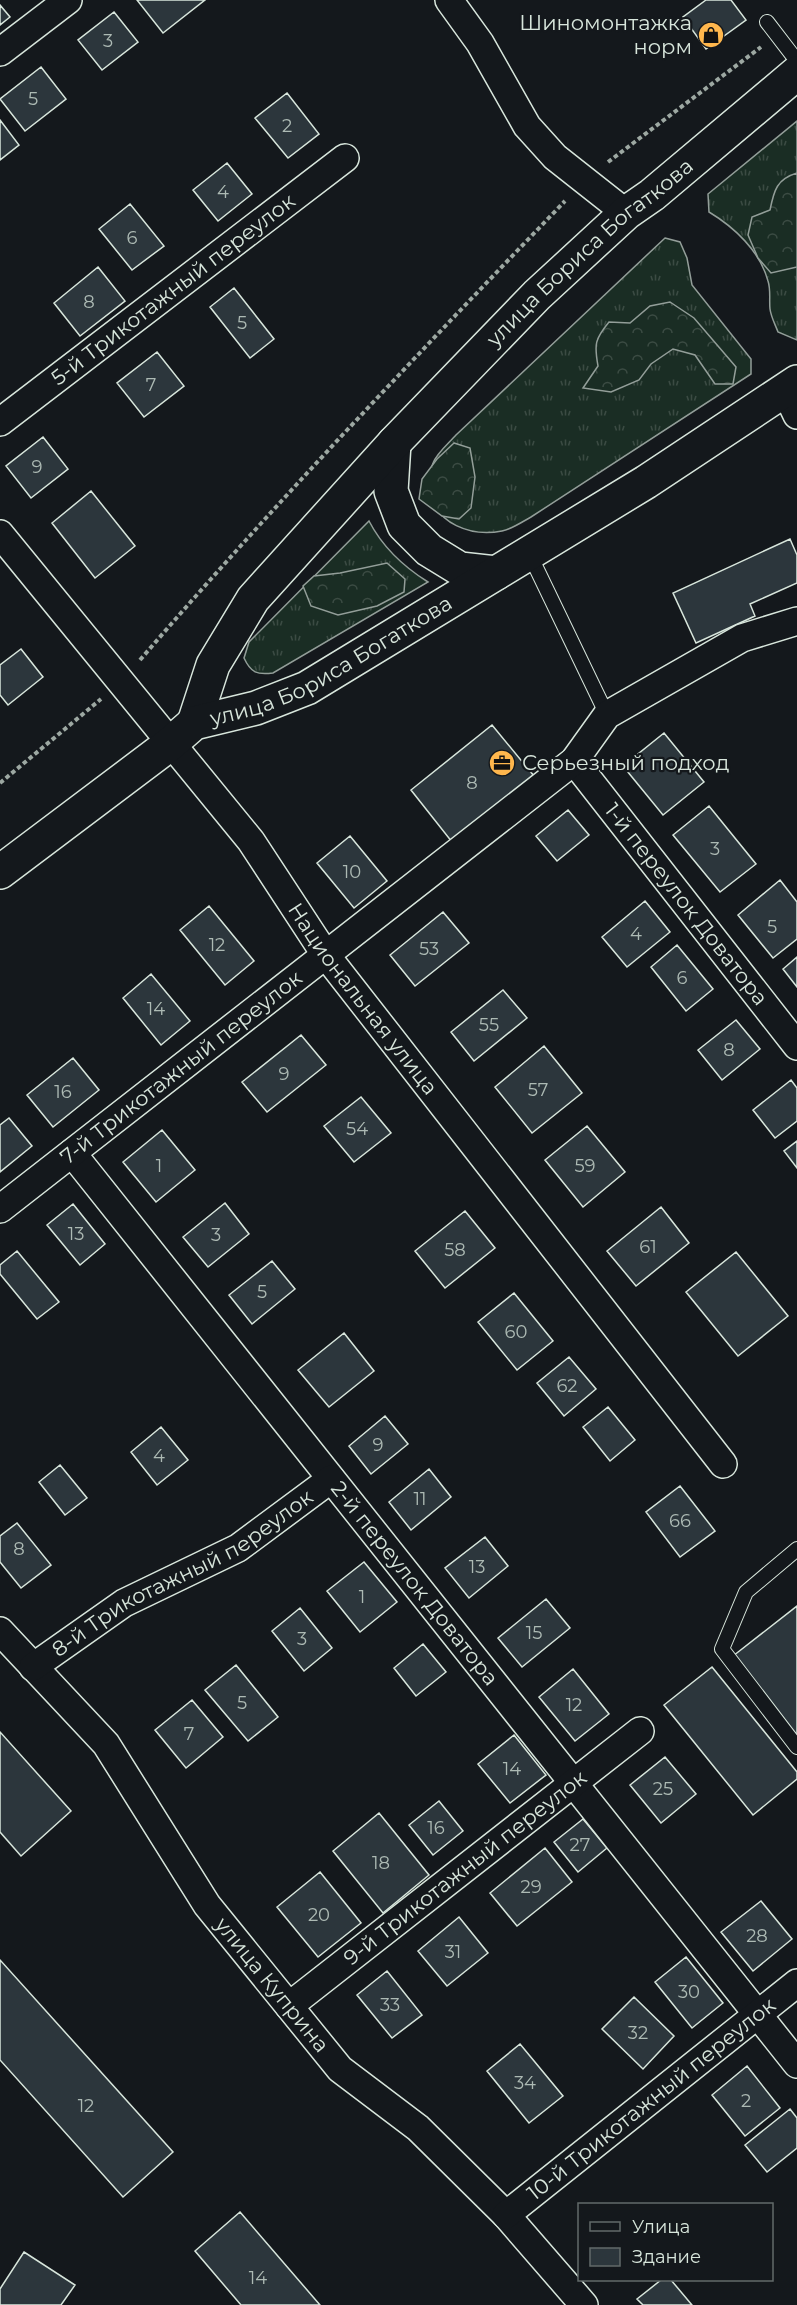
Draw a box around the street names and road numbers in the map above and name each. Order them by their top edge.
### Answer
street label: улица Бориса Богаткова [480,153,698,352]
street label: 5-й Трикотажный переулок [46,190,300,390]
street label: улица Бориса Богаткова [206,590,456,731]
street label: 1-й переулок Доватора [600,798,773,1010]
street label: Национальная улица [283,898,443,1099]
street label: 7-й Трикотажный переулок [55,965,307,1169]
street label: 2-й переулок Доватора [326,1476,504,1690]
street label: 8-й Трикотажный переулок [47,1484,317,1662]
street label: 9-й Трикотажный переулок [339,1765,591,1970]
street label: улица Куприна [209,1911,334,2057]
street label: 10-й Трикотажный переулок [522,1992,780,2205]

